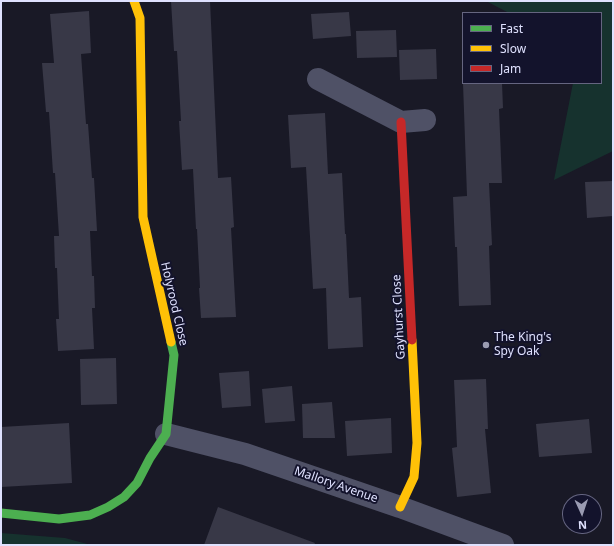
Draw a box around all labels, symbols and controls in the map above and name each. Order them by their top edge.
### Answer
legend [462,12,602,84]
text: Fast [500,20,523,37]
text: Slow [500,40,526,57]
text: Jam [500,60,521,77]
street label: Holyrood Close [157,261,191,347]
street label: Gayhurst Close [390,274,408,360]
place label: The King's Spy Oak [494,331,551,359]
marker: The King's Spy Oak [481,340,491,350]
street label: Mallory Avenue [292,464,380,506]
north arrow [562,494,602,534]
text: N [578,518,587,533]

